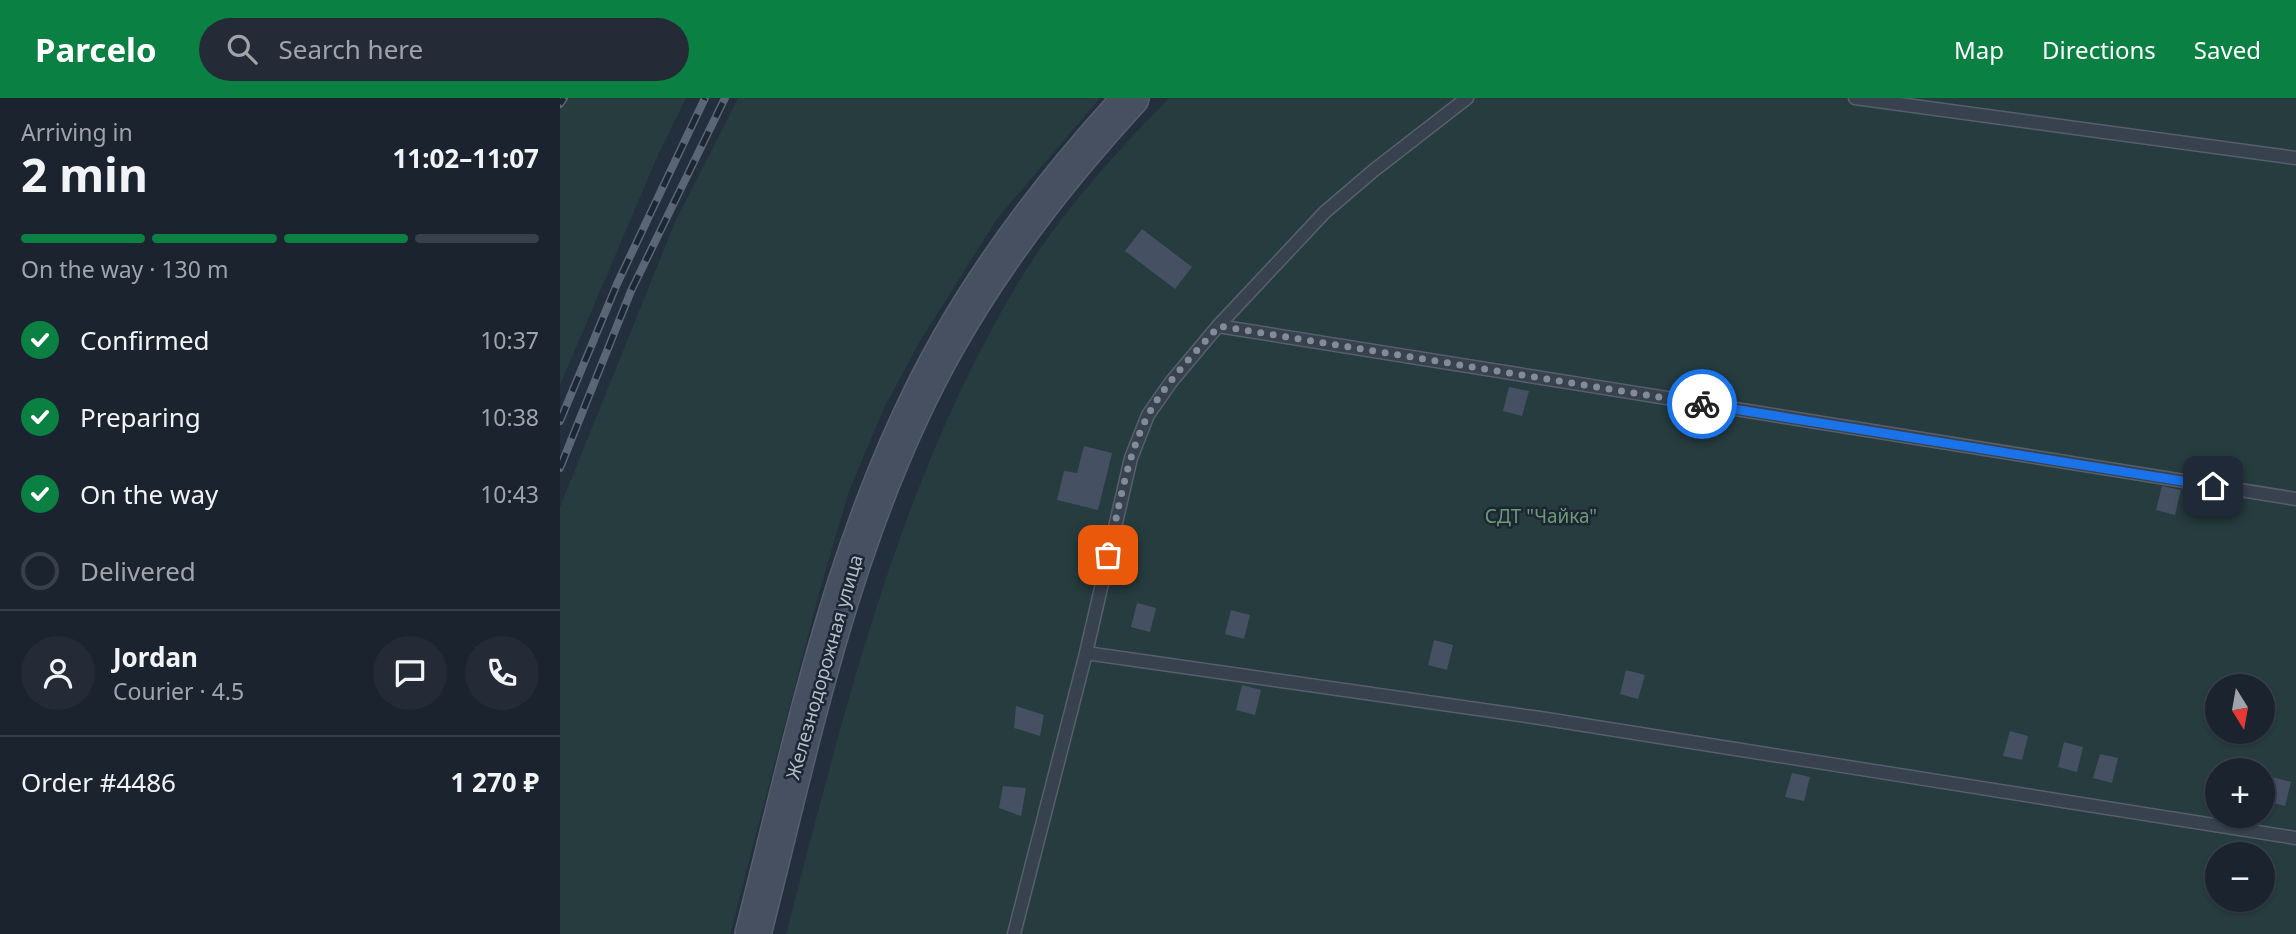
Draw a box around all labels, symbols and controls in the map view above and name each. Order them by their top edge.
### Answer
search box [199,18,689,81]
text: Parcelo [35,27,157,72]
icon: search [223,30,261,68]
text: Search here [279,31,423,67]
text: Map [1954,33,2004,66]
text: Directions [2042,33,2156,66]
text: Saved [2194,33,2261,66]
text: Arriving in [21,116,133,148]
text: 11:02–11:07 [392,140,539,176]
text: 2 min [21,143,148,205]
text: On the way · 130 m [21,253,228,285]
icon: check [21,321,59,359]
text: Confirmed [80,322,210,358]
text: 10:37 [480,324,539,356]
courier [1667,369,1737,439]
icon: bike [1683,385,1721,423]
icon: check [21,398,59,436]
text: Preparing [80,399,201,435]
text: 10:38 [480,401,539,433]
pin [2183,456,2243,516]
icon: home [2194,467,2232,505]
icon: check [21,475,59,513]
text: On the way [80,476,218,512]
text: 10:43 [480,478,539,510]
park label: СДТ "Чайка" [1485,503,1597,529]
pin [1078,525,1138,585]
icon: bag [1089,536,1127,574]
street label: Железнодорожная улица [779,552,869,782]
text: Delivered [80,553,196,589]
button: person [21,636,95,710]
button: chat [373,636,447,710]
button: phone [465,636,539,710]
text: Jordan [113,639,198,675]
north arrow [2205,674,2275,744]
map controls [2205,674,2275,912]
text: Courier · 4.5 [113,675,244,707]
button: + [2205,758,2275,828]
text: Order #4486 [21,764,176,800]
text: 1 270 ₽ [450,764,539,800]
button: − [2205,842,2275,912]

